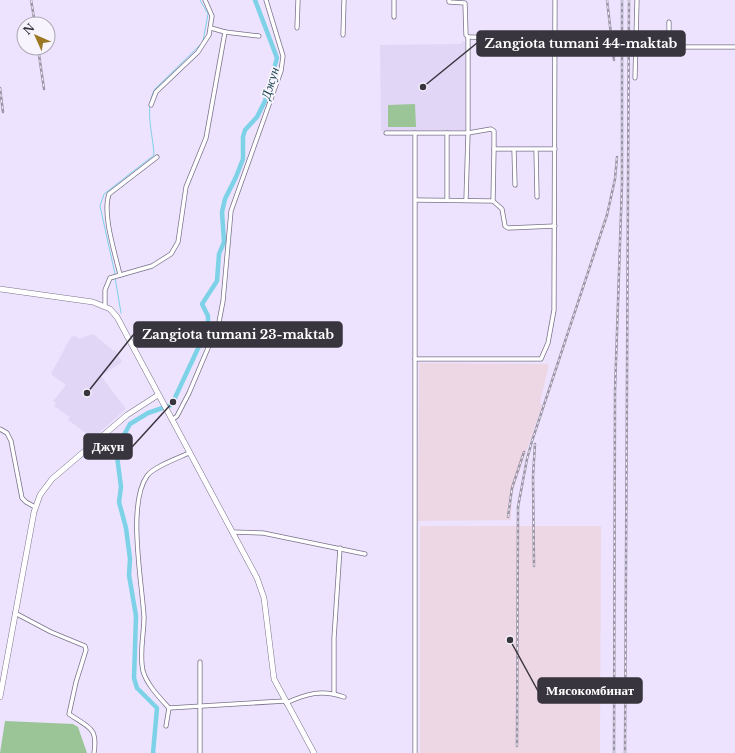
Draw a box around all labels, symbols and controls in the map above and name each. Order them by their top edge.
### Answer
north arrow [16,16,56,56]
text: N [20,20,38,38]
callout: Zangiota tumani 44-maktab [477,31,685,56]
text: Zangiota tumani 44-maktab [485,35,678,52]
water label: Джун [257,65,283,103]
callout: Zangiota tumani 23-maktab [134,322,342,347]
text: Zangiota tumani 23-maktab [142,326,334,343]
callout: Джун [84,434,132,459]
text: Джун [92,438,125,455]
callout: Мясокомбинат [538,678,642,703]
text: Мясокомбинат [546,682,635,699]

